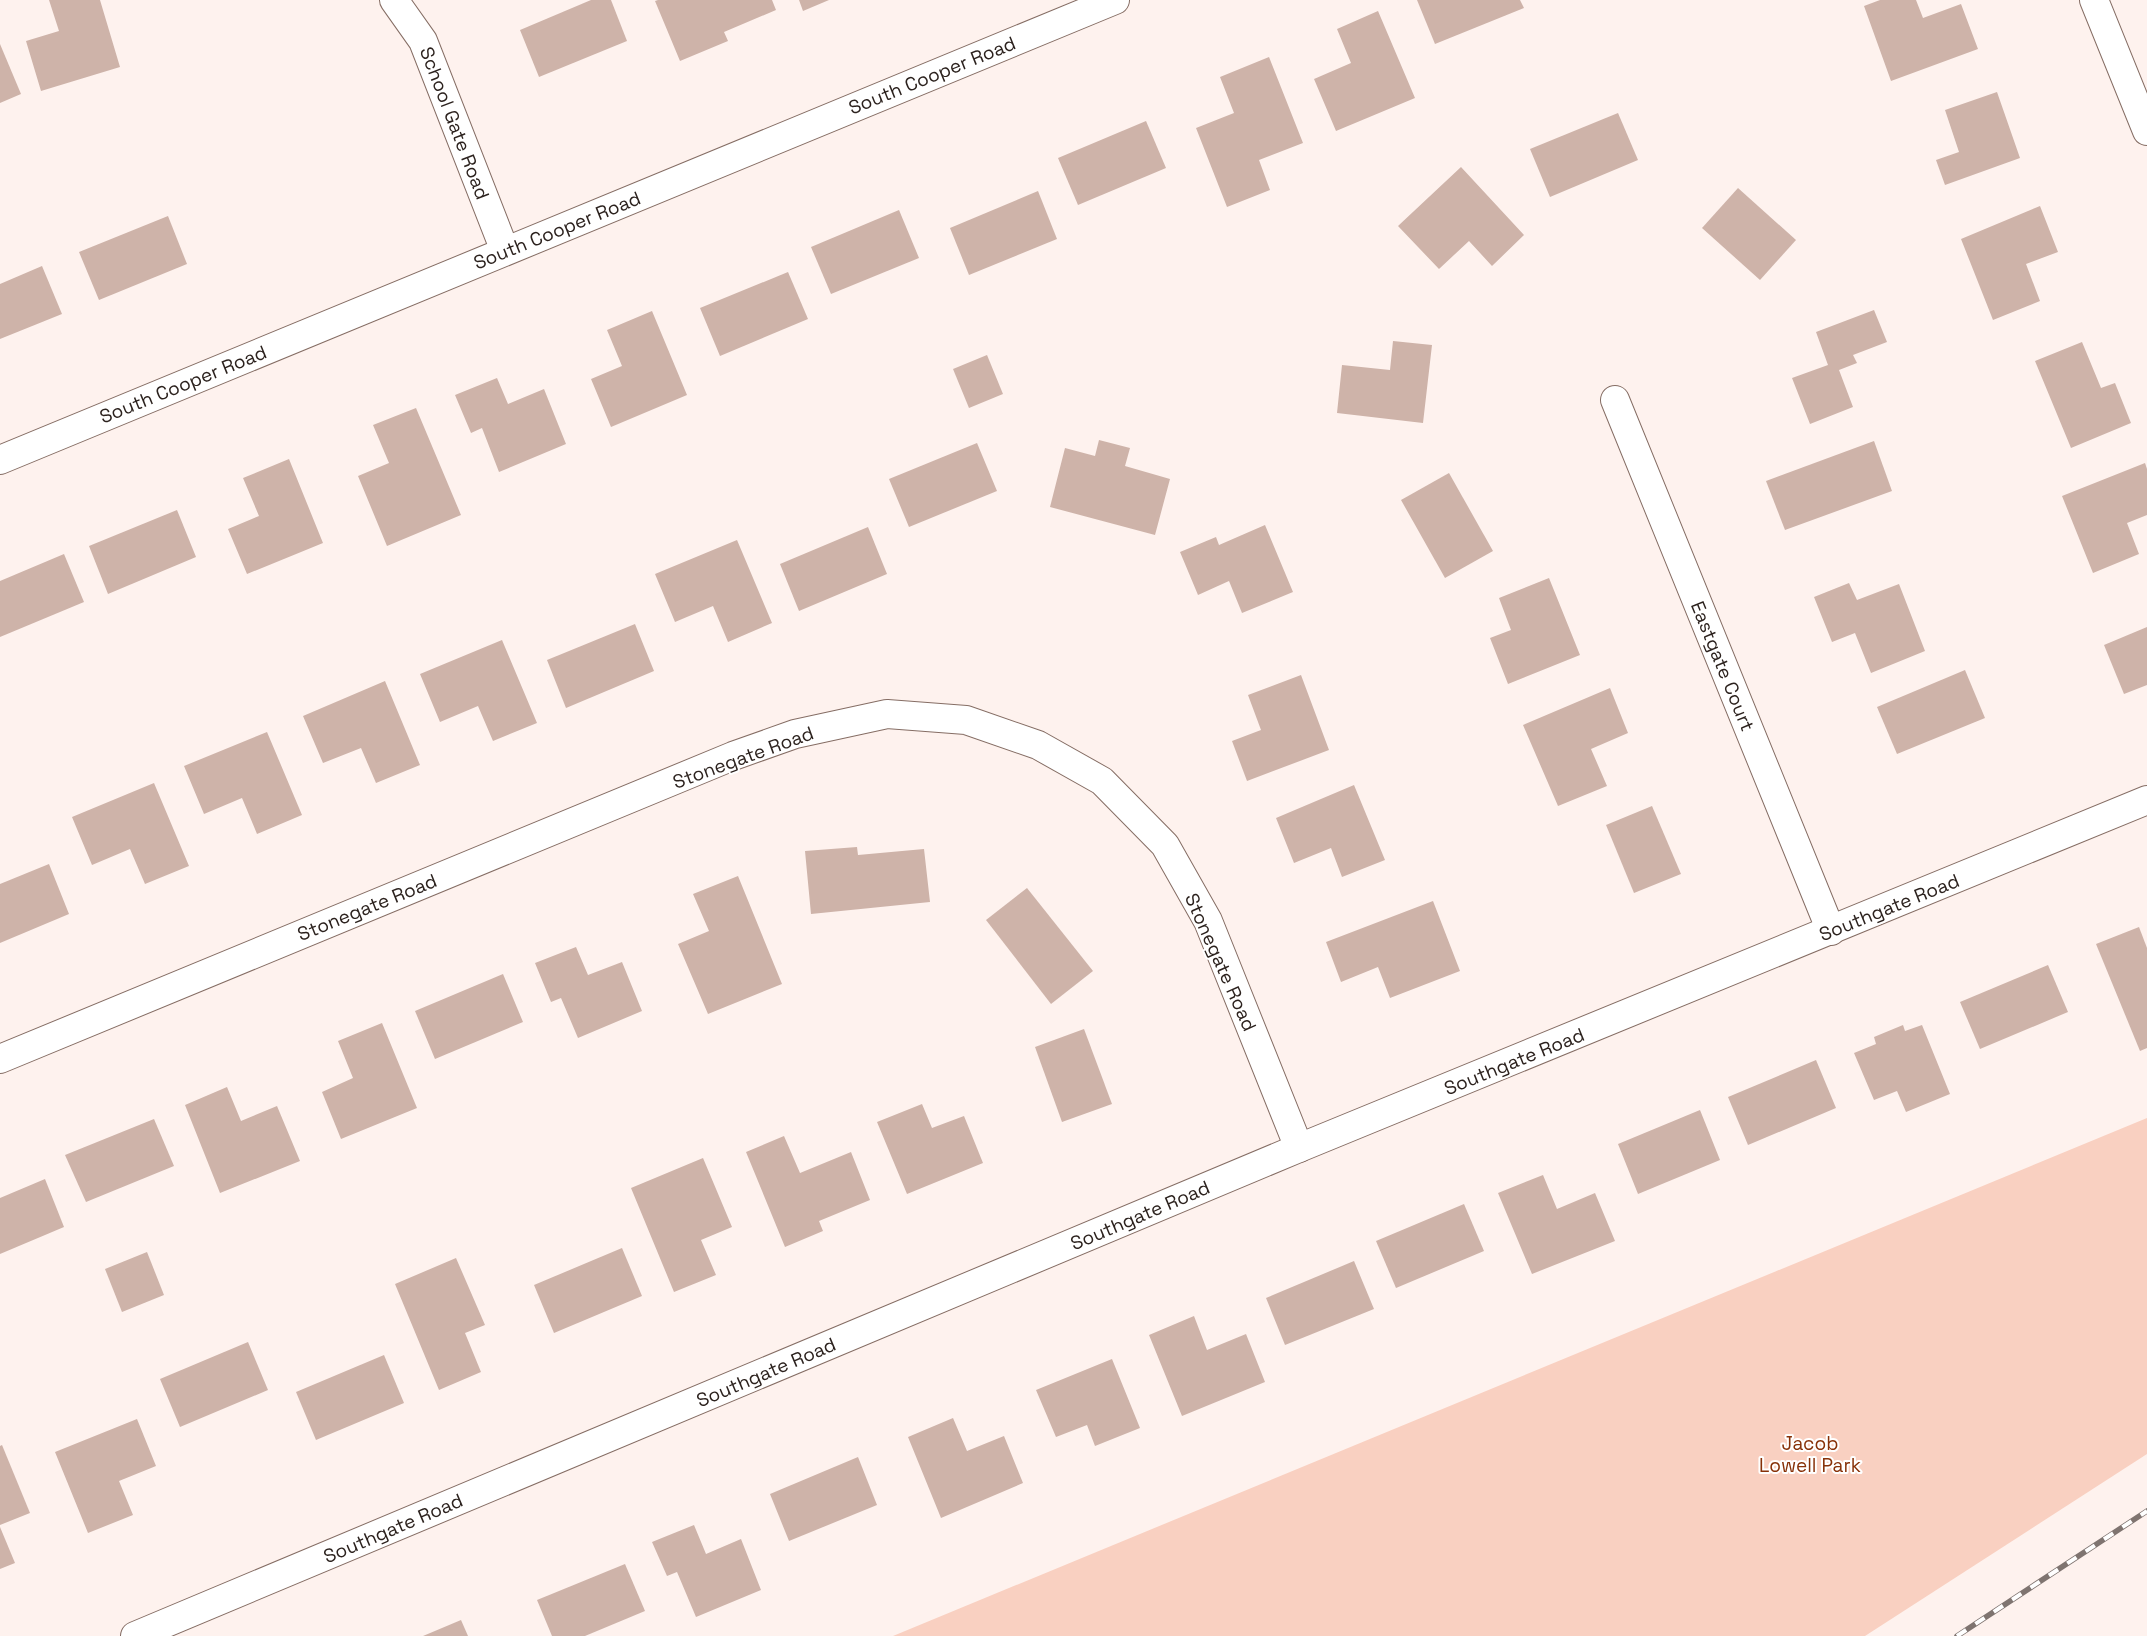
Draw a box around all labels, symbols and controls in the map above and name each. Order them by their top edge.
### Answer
street label: South Cooper Road [845,31,1019,120]
street label: School Gate Road [414,43,495,203]
street label: South Cooper Road [470,186,644,275]
street label: South Cooper Road [96,340,270,429]
street label: Eastgate Court [1685,597,1760,735]
street label: Stonegate Road [669,720,817,795]
street label: Stonegate Road [294,868,441,947]
street label: Southgate Road [1815,868,1963,947]
street label: Stonegate Road [1179,889,1262,1035]
street label: Southgate Road [1440,1022,1588,1101]
street label: Southgate Road [1067,1175,1214,1256]
street label: Southgate Road [693,1332,840,1413]
park label: Jacob Lowell Park [1759,1431,1861,1478]
street label: Southgate Road [320,1488,467,1569]

